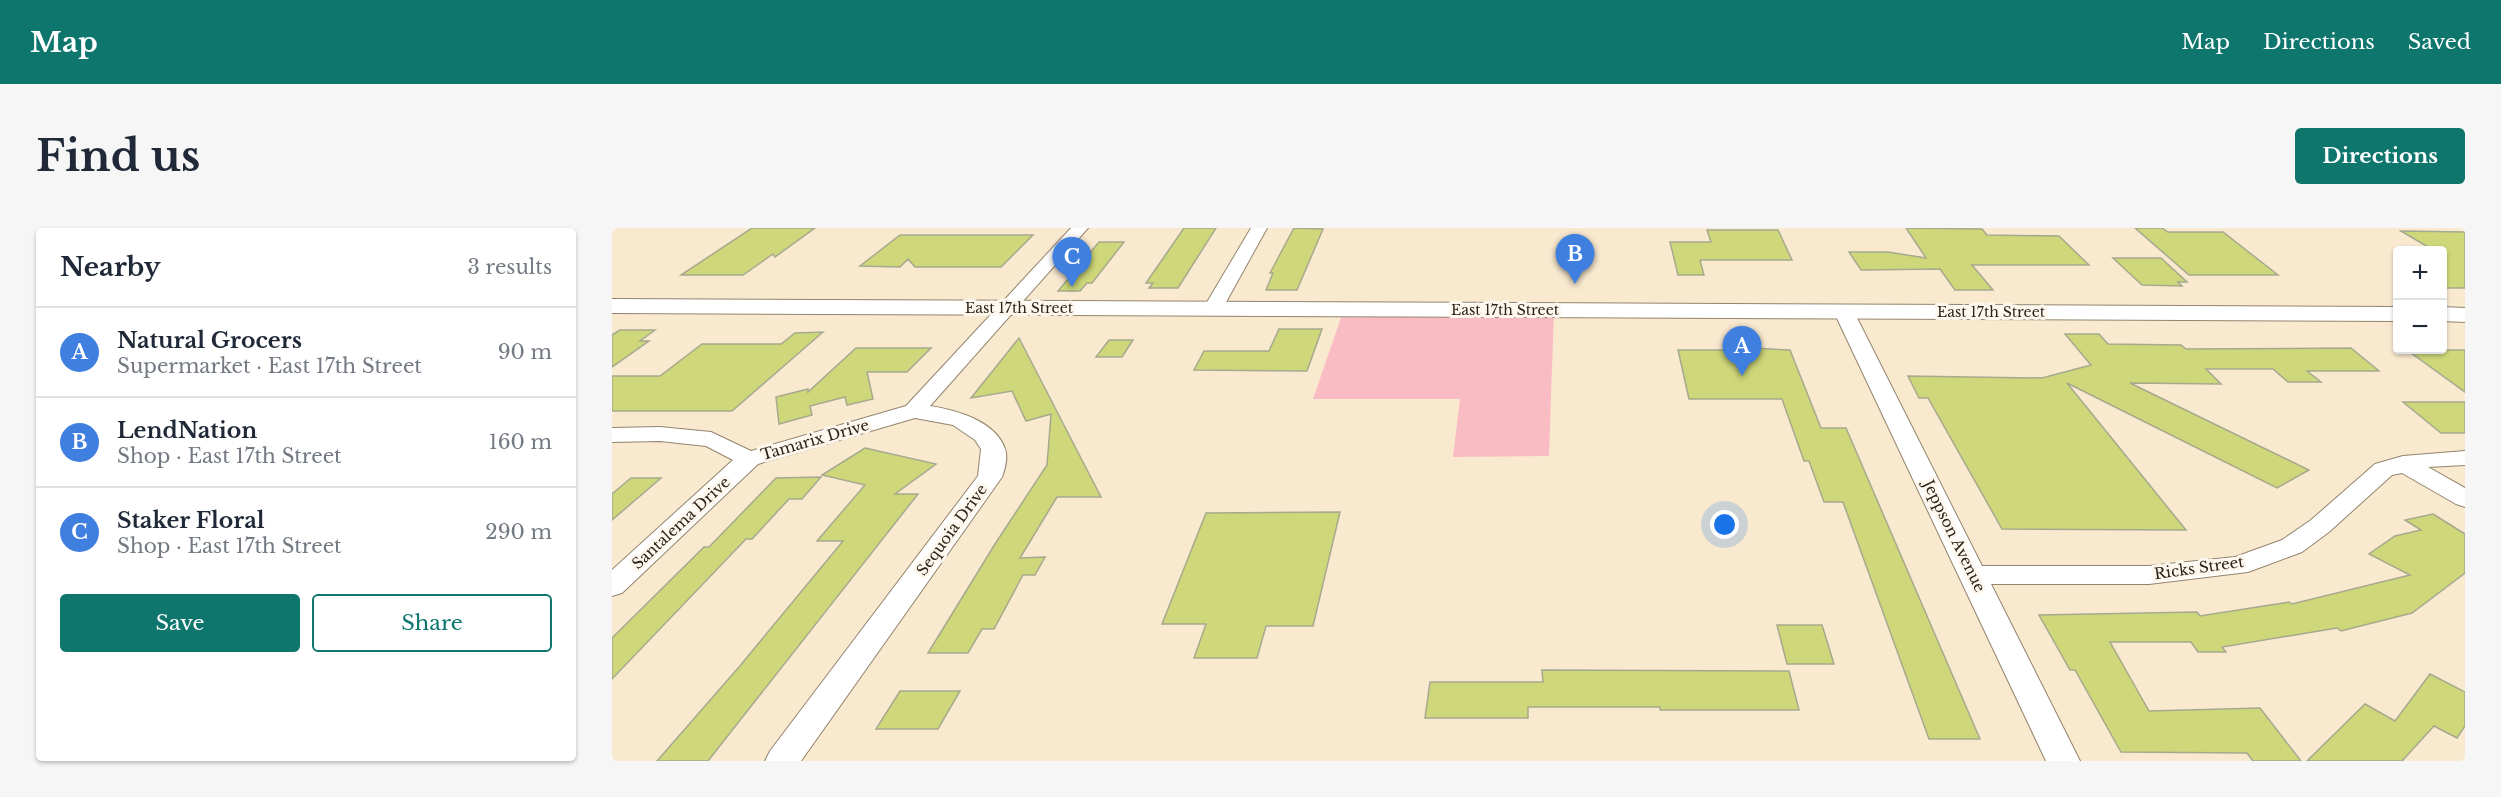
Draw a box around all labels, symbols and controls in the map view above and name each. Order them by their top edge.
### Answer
text: Map [30,25,98,60]
text: Map [2181,29,2230,55]
text: Directions [2263,29,2375,55]
text: Saved [2408,29,2471,55]
button: Directions [2295,128,2465,184]
text: Find us [36,130,200,182]
pin: B [1556,235,1594,284]
pin: C [1052,238,1092,287]
map controls [2393,246,2447,354]
button: + [2393,246,2447,300]
text: Nearby [60,251,161,283]
text: 3 results [468,255,552,279]
street label: East 17th Street [965,299,1074,317]
button: − [2393,300,2447,354]
street label: East 17th Street [1451,301,1560,319]
street label: East 17th Street [1937,303,2046,321]
pin: A [1722,326,1762,376]
text: Natural Grocers [117,327,302,354]
text: A [71,340,88,364]
text: 90 m [498,340,552,364]
text: Supermarket · East 17th Street [117,354,422,378]
street label: Tamarix Drive [759,415,871,464]
text: LendNation [117,417,257,444]
text: B [72,430,87,454]
text: 160 m [489,430,552,454]
text: Shop · East 17th Street [117,444,342,468]
street label: Santalema Drive [628,472,734,573]
street label: Jeppson Avenue [1918,475,1990,595]
street label: Sequoia Drive [912,480,991,579]
text: Staker Floral [117,507,265,534]
your location [1710,510,1739,539]
text: C [71,520,88,544]
text: 290 m [485,520,552,544]
text: Shop · East 17th Street [117,534,342,558]
street label: Ricks Street [2153,552,2245,583]
button: Save [60,594,300,652]
button: Share [312,594,552,652]

